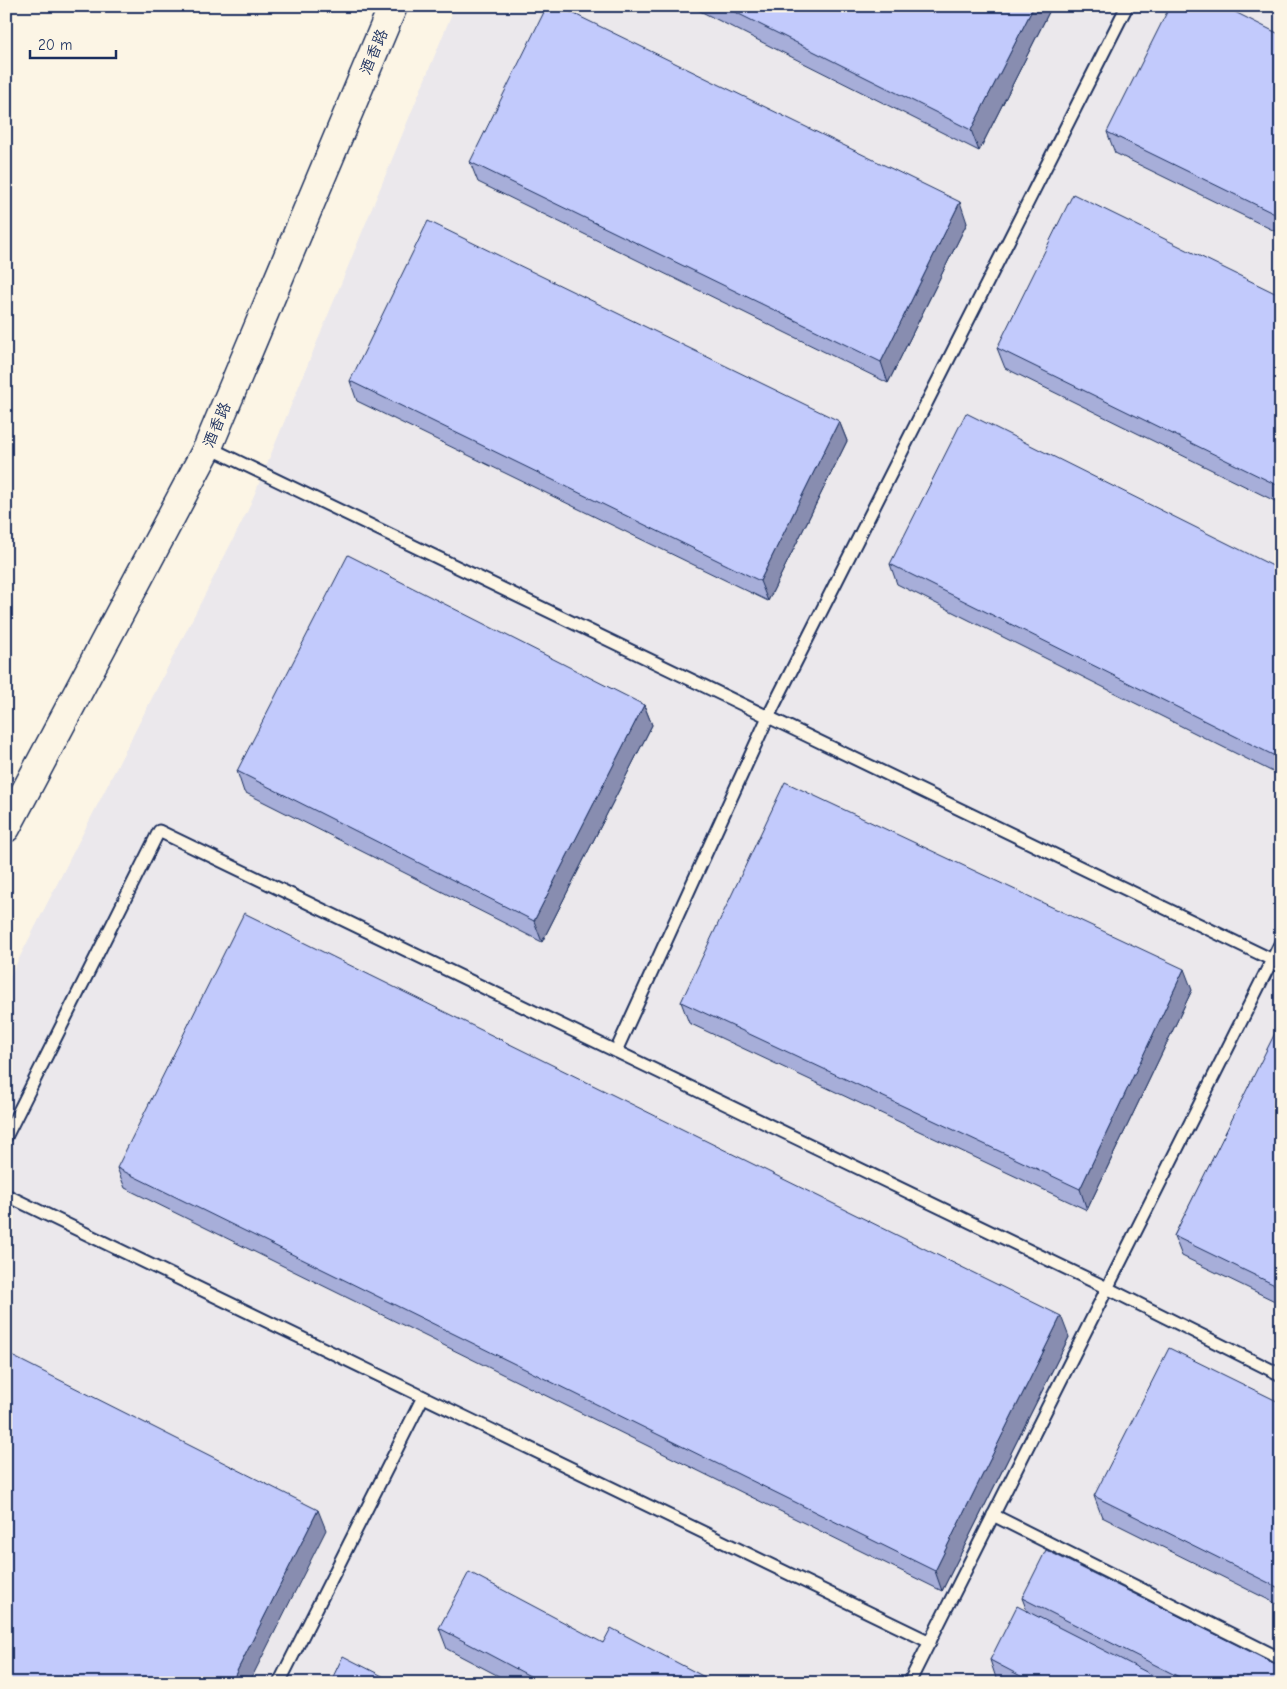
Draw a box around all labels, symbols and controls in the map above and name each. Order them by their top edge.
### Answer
street label: 酒香路 [356,26,392,78]
scale bar [30,28,116,60]
text: 20 m [38,36,72,54]
street label: 酒香路 [199,399,235,451]

